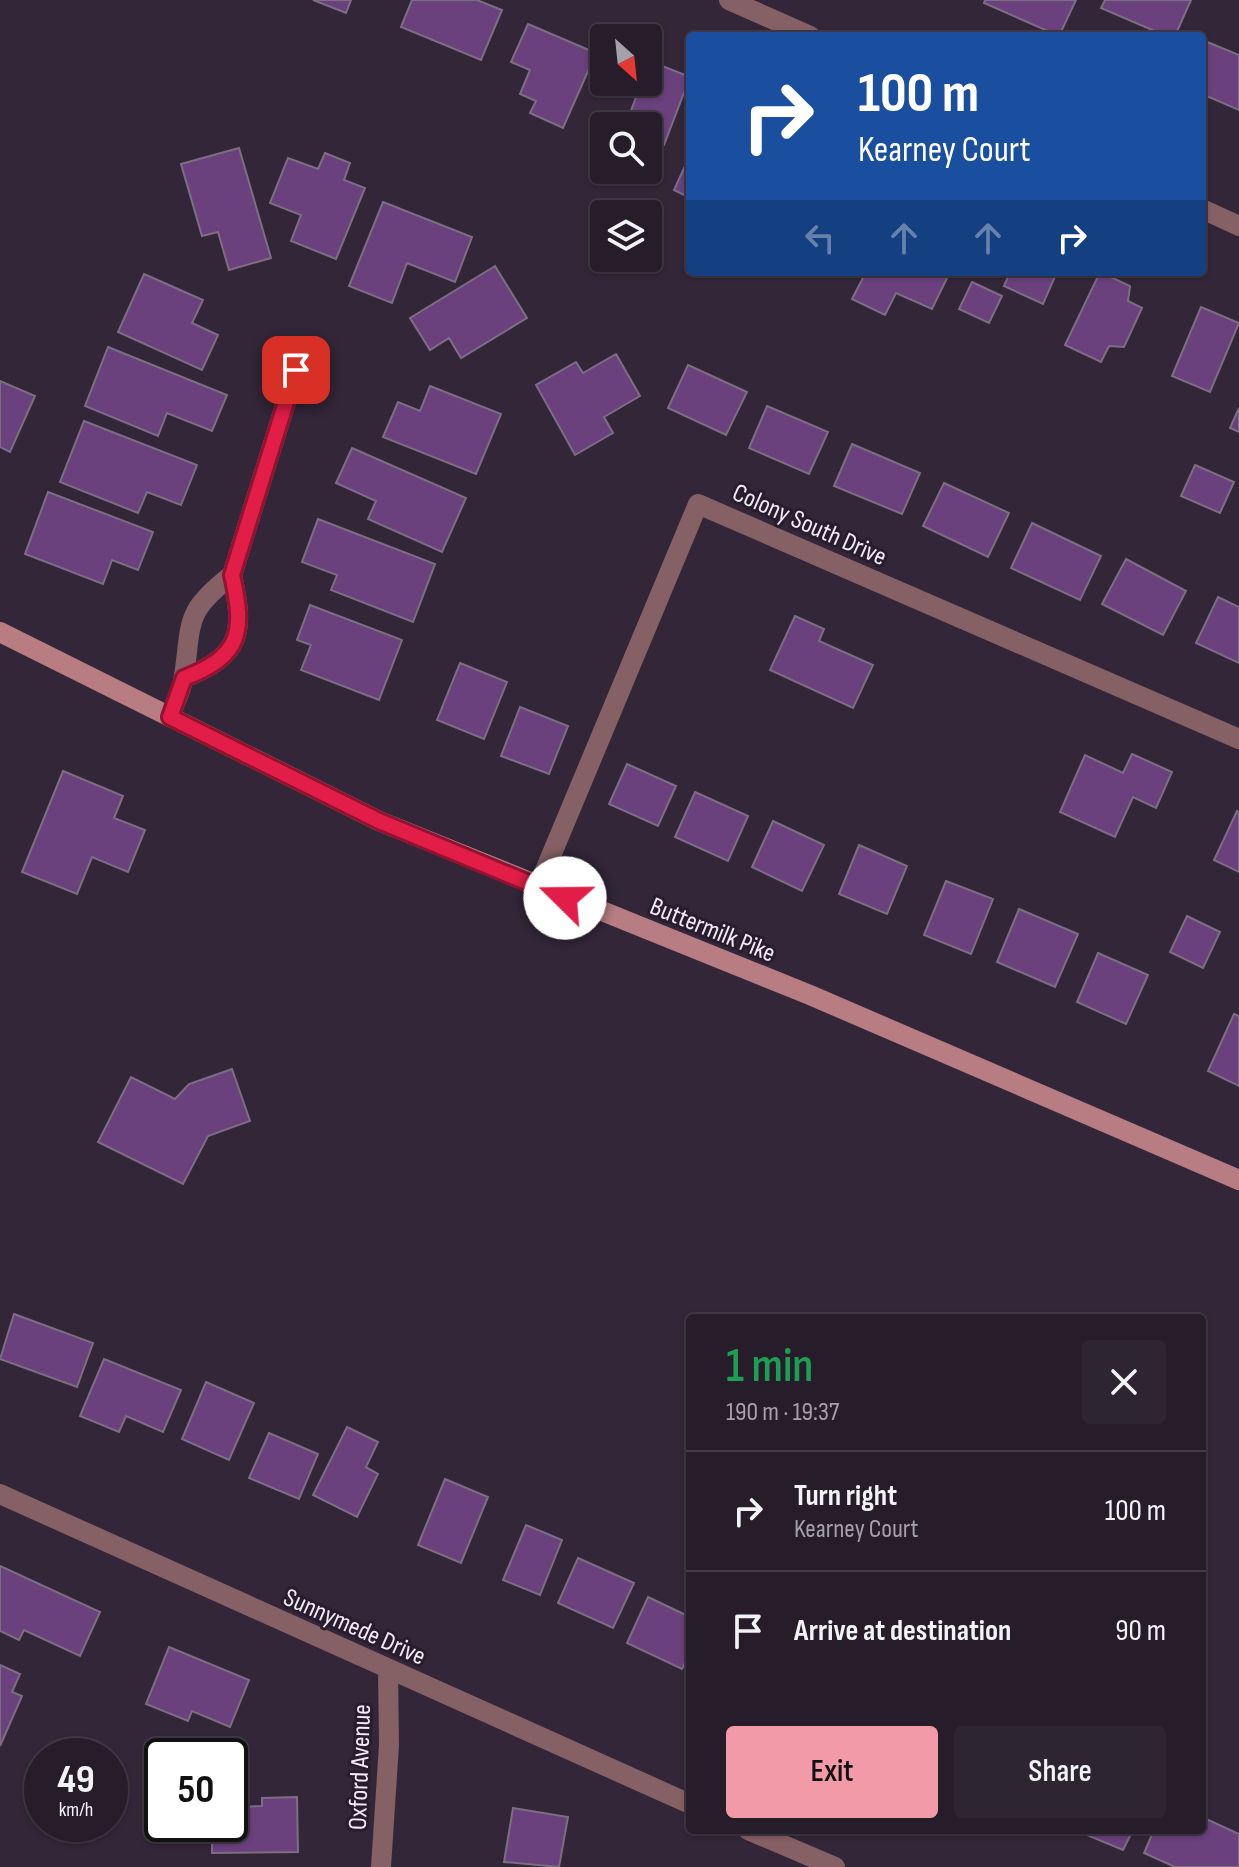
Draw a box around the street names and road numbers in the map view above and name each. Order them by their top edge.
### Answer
street label: Colony South Drive [728,478,891,573]
street label: Buttermilk Pike [645,891,780,970]
street label: Sunnymede Drive [279,1582,430,1672]
street label: Oxford Avenue [343,1704,378,1830]

